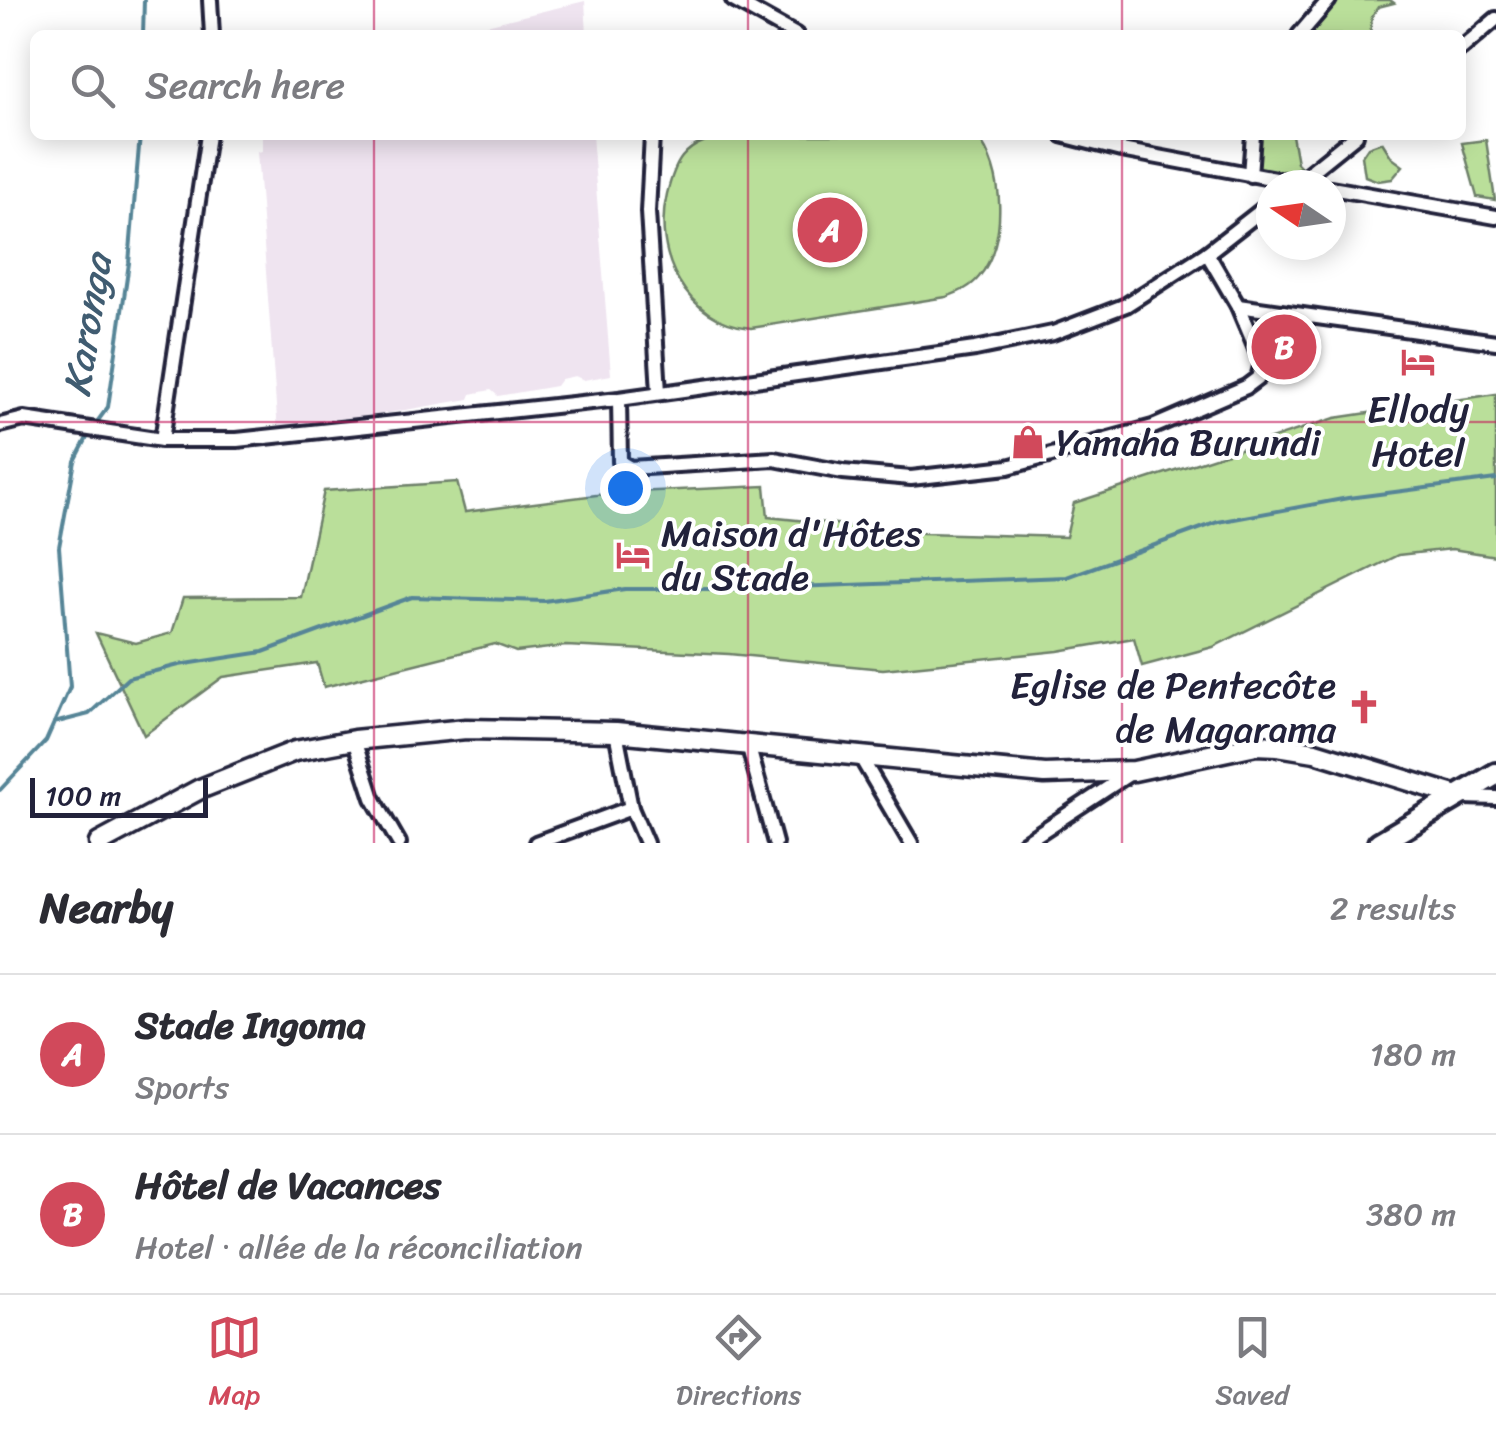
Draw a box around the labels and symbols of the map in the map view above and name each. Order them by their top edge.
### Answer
north arrow [1256,170,1346,260]
pin: A [798,192,862,268]
water label: Karonga [41,245,134,401]
pin: B [1252,310,1316,384]
hotel icon: Ellody Hotel [1399,343,1437,381]
place label: Ellody Hotel [1367,376,1469,487]
place label: Yamaha Burundi [1056,409,1322,476]
shop icon: Yamaha Burundi [1009,423,1047,461]
your location [600,463,651,514]
place label: Maison d'Hôtes du Stade [661,500,923,611]
hotel icon: Maison d'Hôtes du Stade [614,536,652,574]
place label: Eglise de Pentecôte de Magarama [1010,652,1337,763]
church icon: Eglise de Pentecôte de Magarama [1345,688,1383,726]
scale bar [30,773,208,818]

